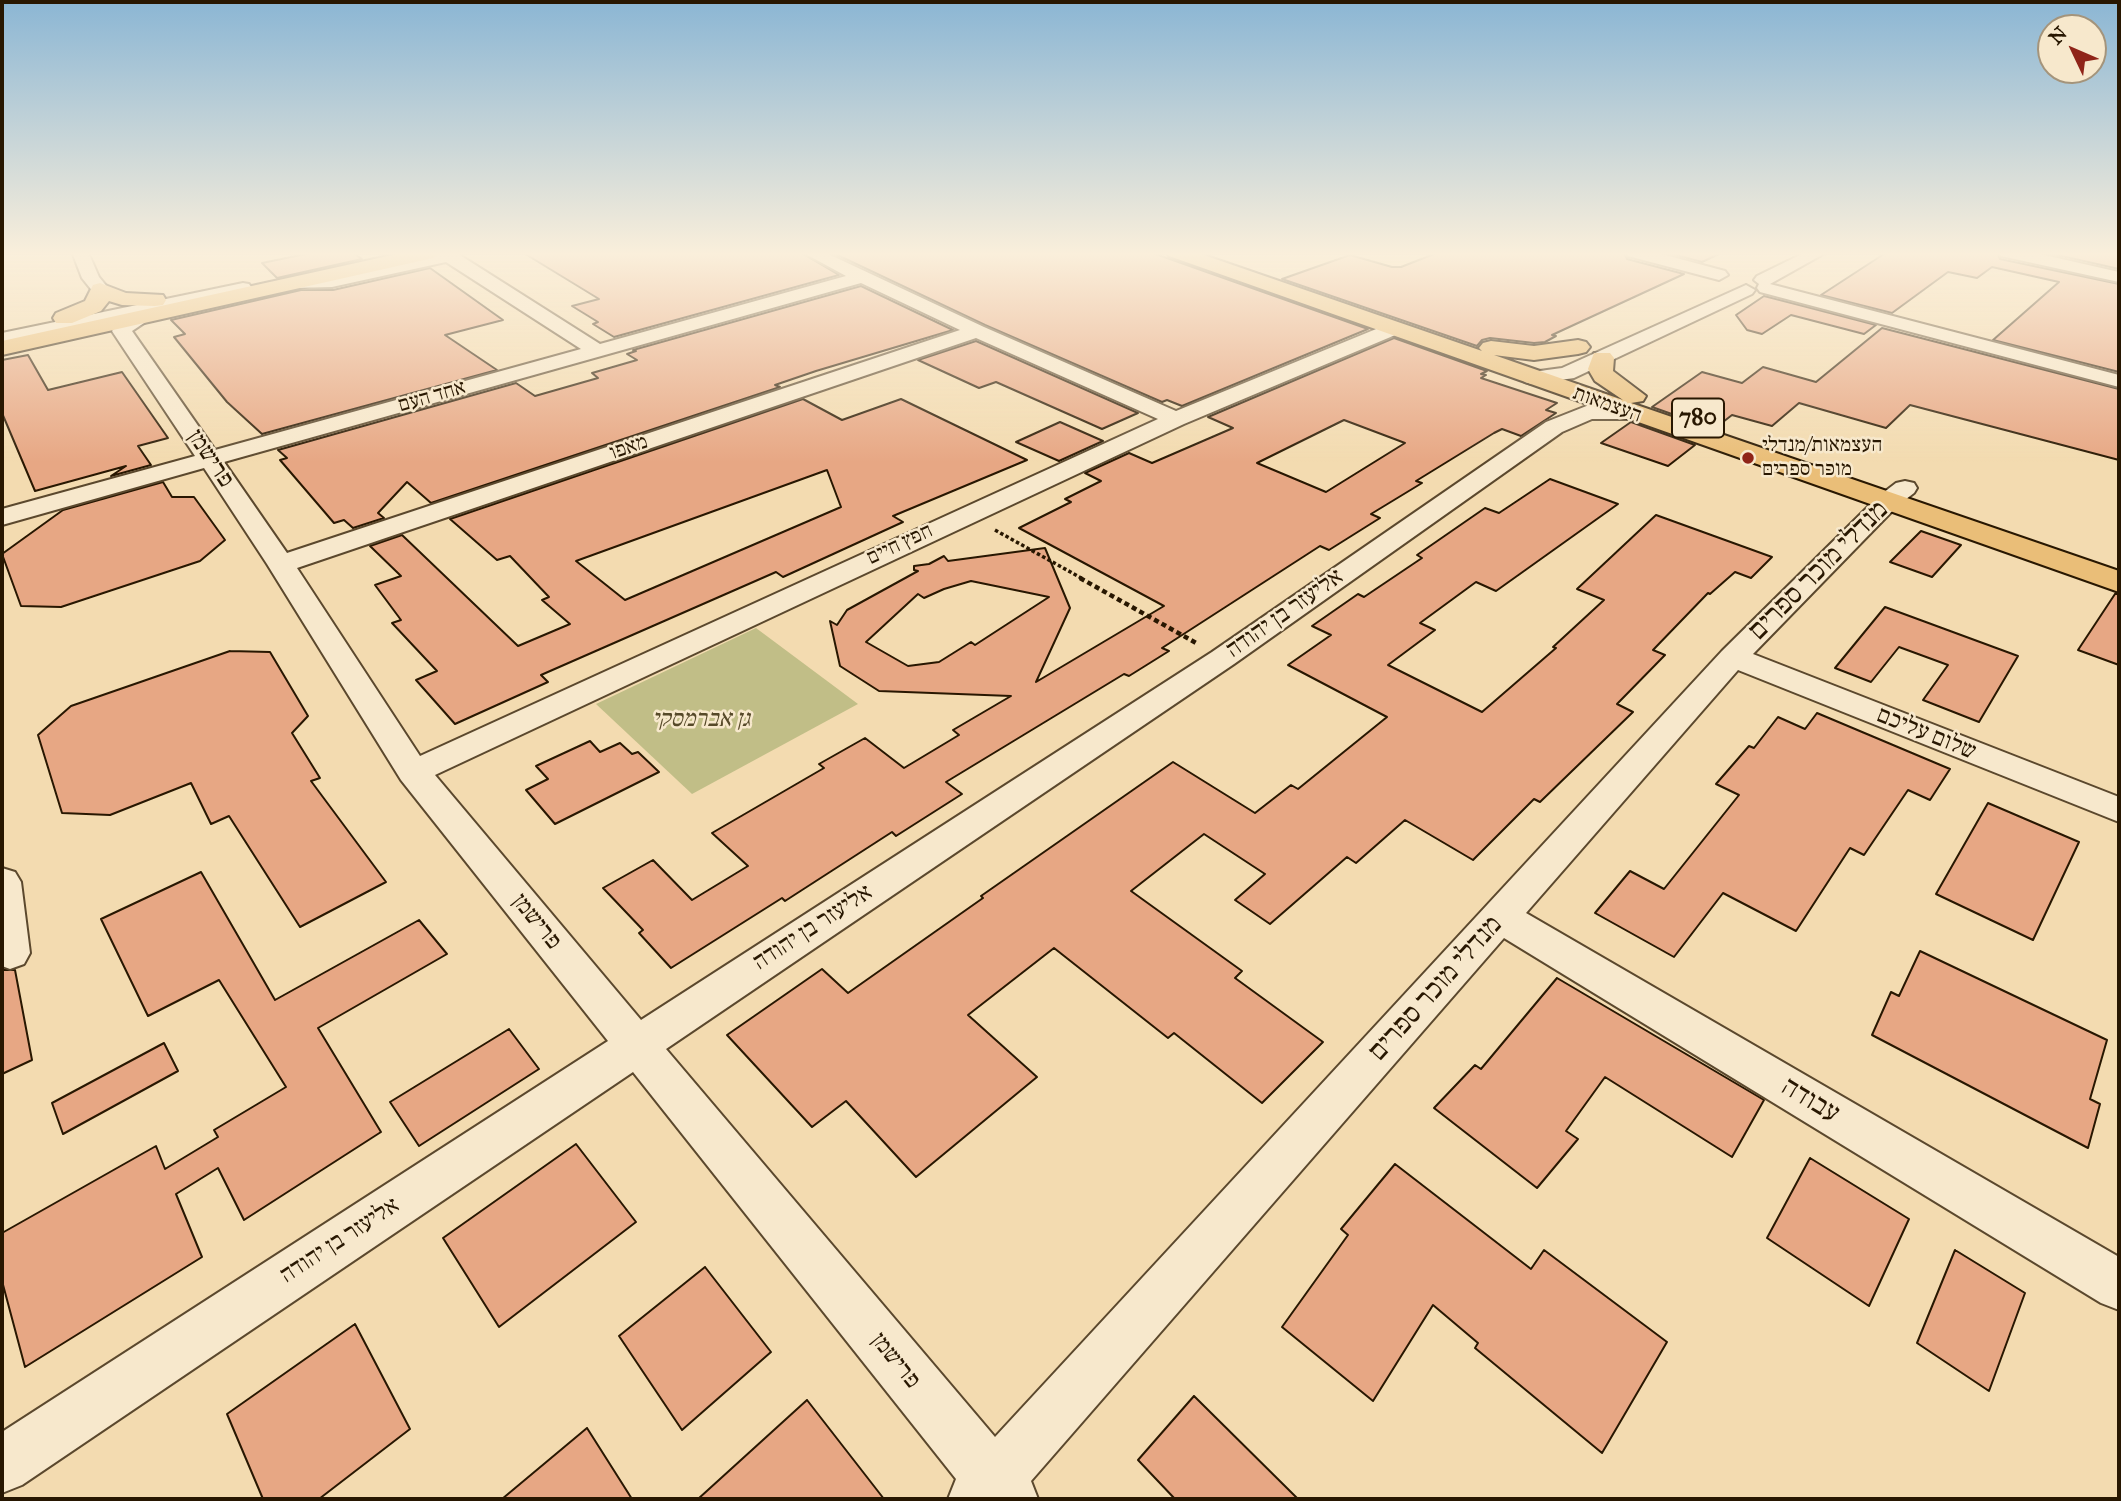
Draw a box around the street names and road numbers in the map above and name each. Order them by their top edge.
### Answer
street label: אחד העם [395,375,469,419]
street label: העצמאות [1569,381,1645,429]
road number: 780 [1672,398,1724,438]
street label: פרישמן [180,425,240,493]
street label: מאפו [607,430,651,466]
street label: מנדלי מוכר ספרים [1742,494,1896,648]
street label: חפץ חיים [863,519,937,571]
street label: אליעזר בן יהודה [1221,563,1349,665]
street label: שלום עליכם [1872,701,1980,767]
street label: אליעזר בן יהודה [748,879,878,977]
street label: פרישמן [505,888,567,956]
street label: מנדלי מוכר ספרים [1362,909,1510,1069]
street label: עבודה [1775,1071,1845,1131]
street label: אליעזר בן יהודה [275,1192,405,1290]
street label: פרישמן [864,1327,926,1395]

